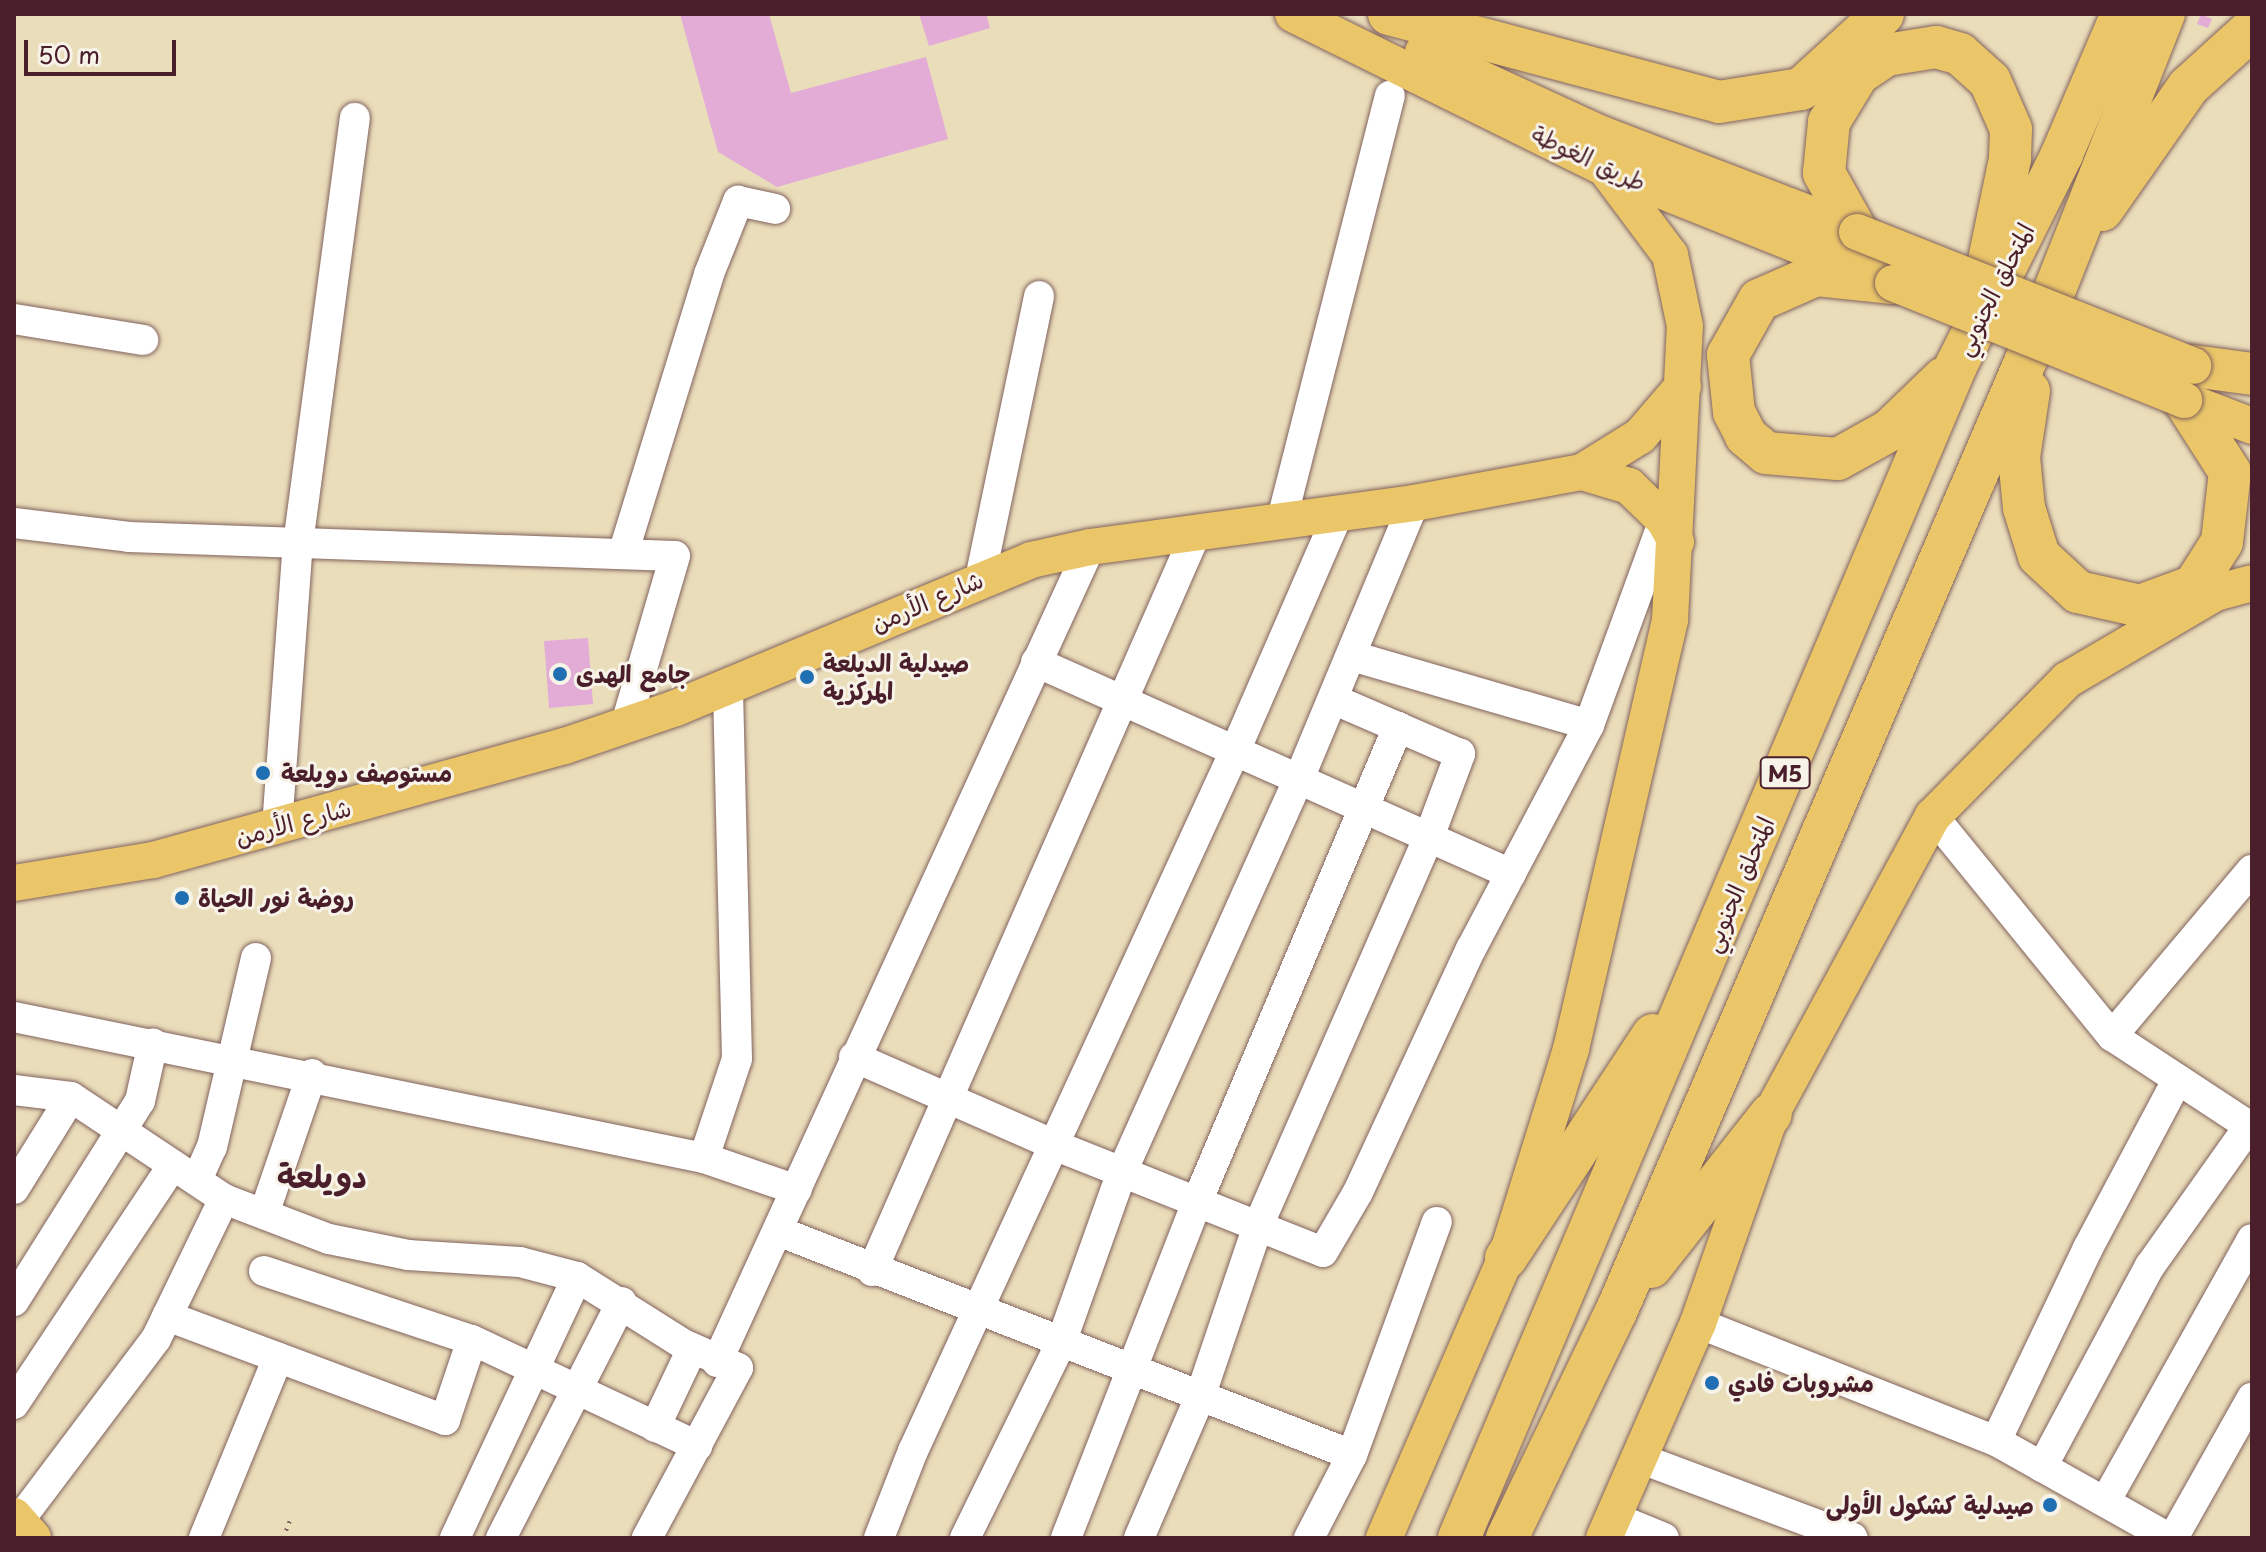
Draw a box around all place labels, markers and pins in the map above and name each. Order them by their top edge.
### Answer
place label: صيدلية الديلعة المركزية [823,649,969,705]
place label: جامع الهدى [576,660,690,688]
marker: جامع الهدى [551,665,569,683]
marker: صيدلية الديلعة المركزية [798,668,816,686]
place label: مستوصف دويلعة [281,759,452,787]
marker: مستوصف دويلعة [252,762,274,784]
place label: روضة نور الحياة [198,884,354,912]
marker: روضة نور الحياة [173,889,191,907]
place label: مشروبات فادي [1728,1369,1874,1397]
marker: مشروبات فادي [1703,1374,1721,1392]
place label: صيدلية كشكول الأولى [1826,1491,2034,1519]
marker: صيدلية كشكول الأولى [2041,1496,2059,1514]

